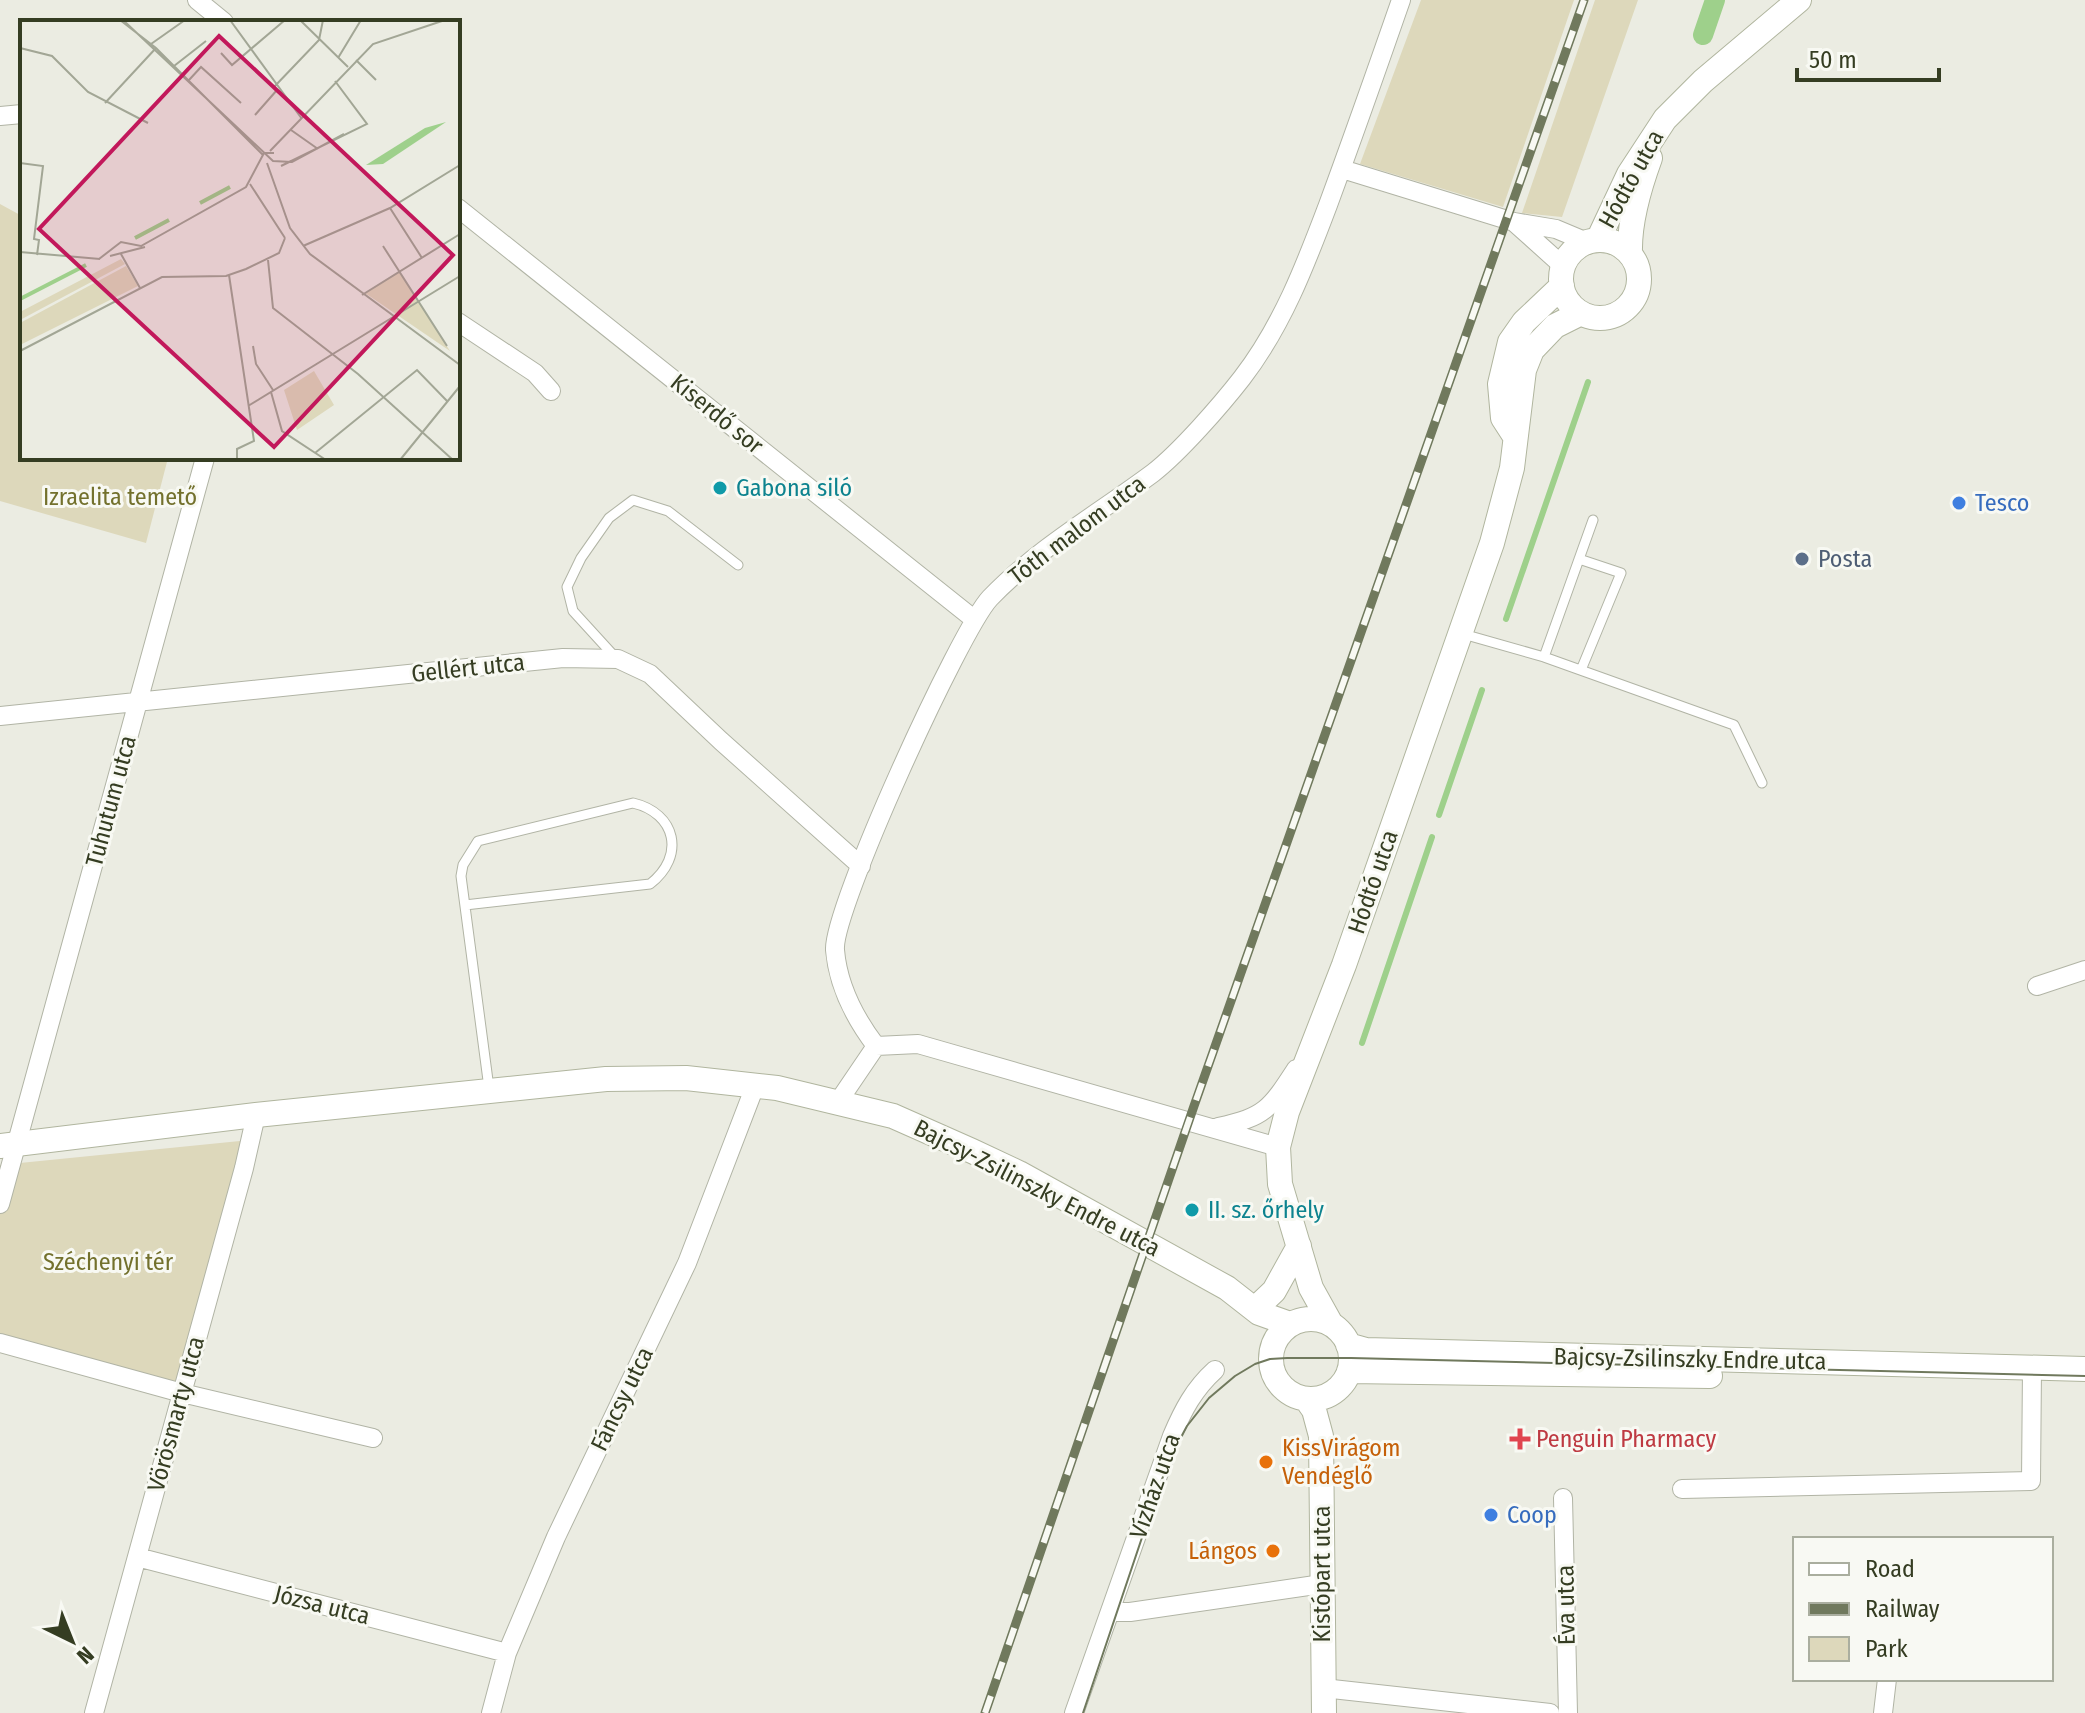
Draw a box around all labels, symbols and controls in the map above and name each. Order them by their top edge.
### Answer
inset map [20,20,460,460]
scale bar [1797,32,1939,82]
text: 50 m [1809,46,1857,74]
street label: Hódtó utca [1593,125,1669,233]
street label: Kiserdő sor [665,368,769,460]
street label: Tóth malom utca [1003,470,1151,590]
place label: Gabona siló [736,474,852,502]
marker: Gabona siló [711,479,729,497]
park label: Izraelita temető [43,483,197,511]
place label: Tesco [1975,489,2029,517]
marker: Tesco [1950,494,1968,512]
place label: Posta [1818,545,1872,573]
marker: Posta [1793,550,1811,568]
street label: Gellért utca [410,648,526,688]
street label: Tuhutum utca [80,733,142,869]
street label: Hódtó utca [1342,827,1404,937]
street label: Bajcsy-Zsilinszky Endre utca [909,1114,1165,1262]
place label: II. sz. őrhely [1208,1196,1324,1224]
marker: II. sz. őrhely [1183,1201,1201,1219]
park label: Széchenyi tér [43,1248,174,1276]
street label: Vörösmarty utca [142,1333,210,1495]
street label: Fáncsy utca [585,1343,659,1455]
street label: Bajcsy-Zsilinszky Endre utca [1553,1343,1827,1375]
place label: Penguin Pharmacy [1536,1425,1717,1453]
street label: Vízház utca [1124,1430,1186,1542]
marker: Penguin Pharmacy [1511,1430,1529,1448]
place label: KissVirágom Vendéglő [1282,1434,1400,1490]
marker: KissVirágom Vendéglő [1257,1453,1275,1471]
place label: Coop [1507,1501,1557,1529]
street label: Kistópart utca [1308,1505,1336,1643]
marker: Coop [1482,1506,1500,1524]
place label: Lángos [1188,1537,1257,1565]
legend [1793,1537,2053,1681]
marker: Lángos [1264,1542,1282,1560]
text: Road [1865,1555,1915,1583]
street label: Éva utca [1550,1565,1581,1645]
street label: Józsa utca [271,1580,373,1630]
text: Railway [1865,1595,1940,1623]
north arrow [32,1601,112,1681]
text: Park [1865,1635,1908,1663]
text: N [71,1641,99,1670]

